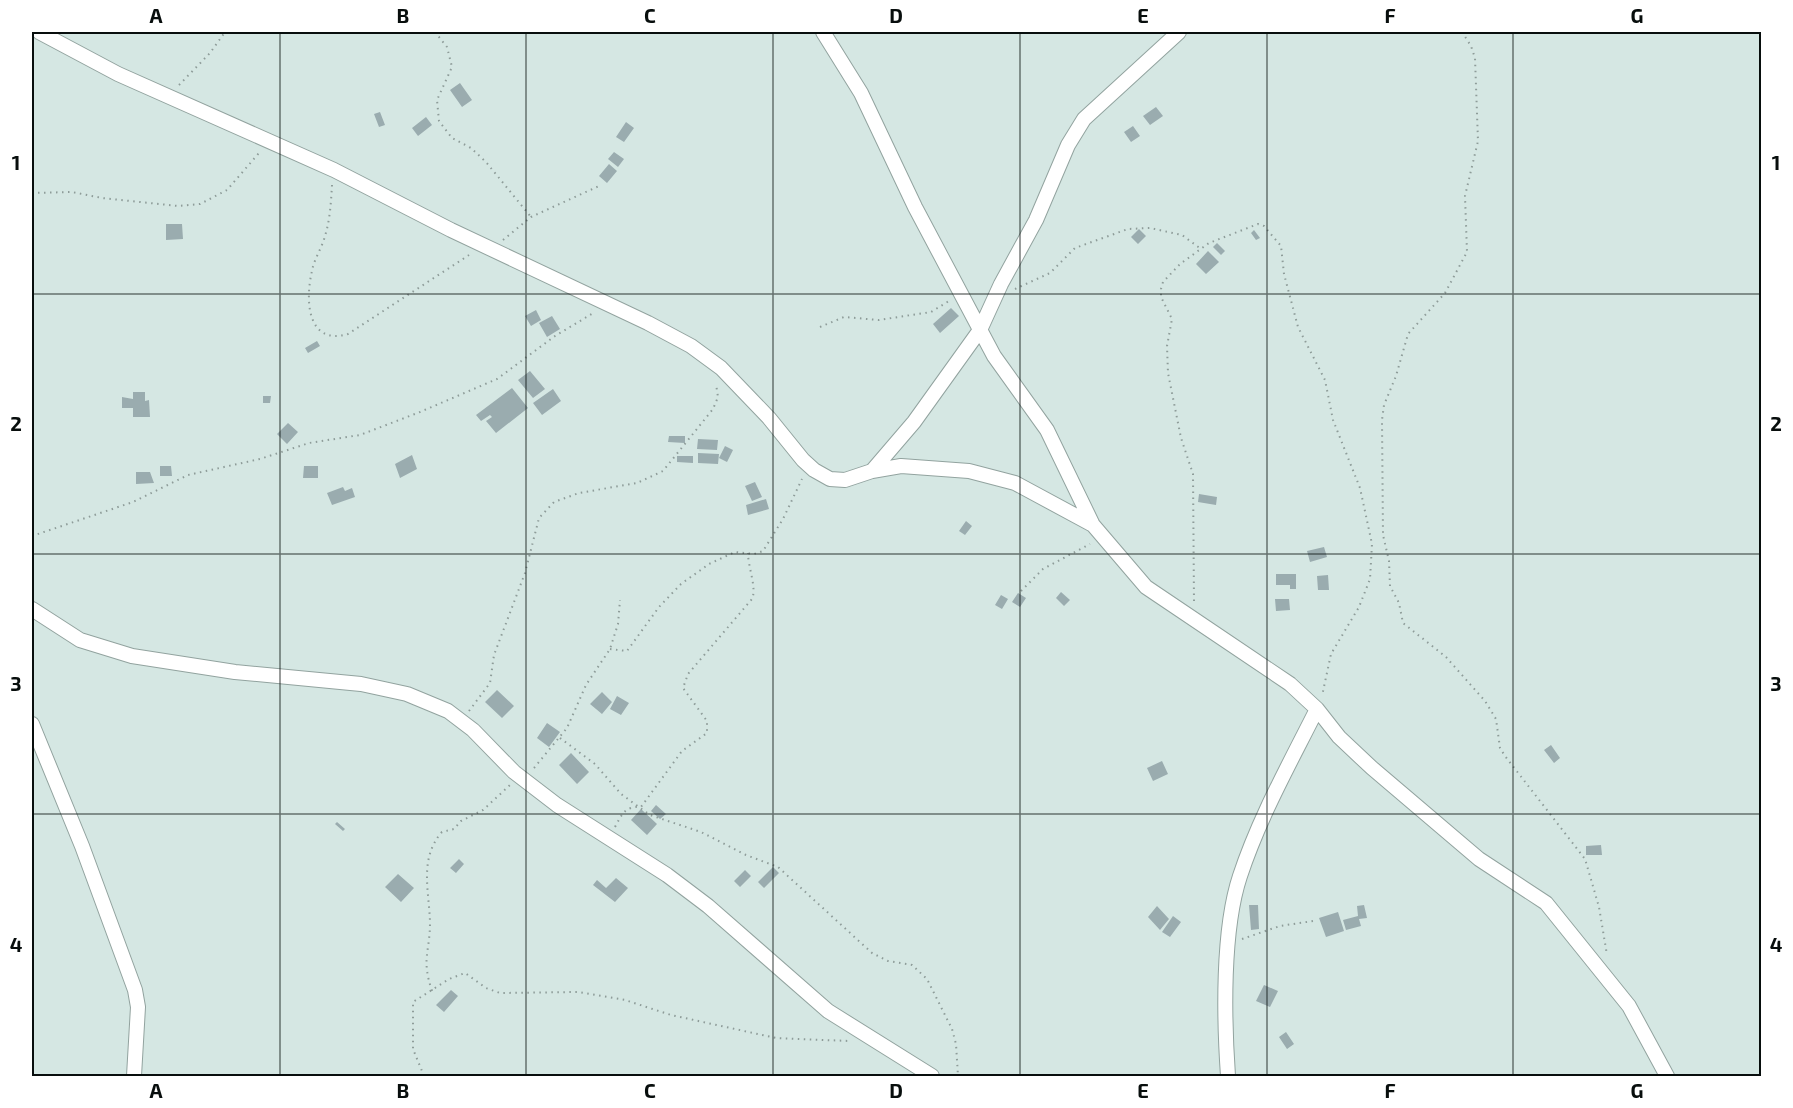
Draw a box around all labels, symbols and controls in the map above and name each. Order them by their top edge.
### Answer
text: A [149,3,163,27]
text: B [397,3,409,27]
text: C [644,3,656,27]
text: D [889,3,903,27]
text: E [1137,3,1149,27]
text: F [1384,3,1396,27]
text: G [1631,3,1643,27]
text: 1 [12,150,20,174]
text: 1 [1772,150,1780,174]
text: 2 [10,411,22,435]
text: 2 [1770,411,1782,435]
text: 3 [10,671,22,695]
text: 3 [1770,671,1782,695]
text: 4 [10,932,23,956]
text: 4 [1770,932,1783,956]
text: A [149,1078,163,1102]
text: B [397,1078,409,1102]
text: C [644,1078,656,1102]
text: D [889,1078,903,1102]
text: E [1137,1078,1149,1102]
text: F [1384,1078,1396,1102]
text: G [1631,1078,1643,1102]

